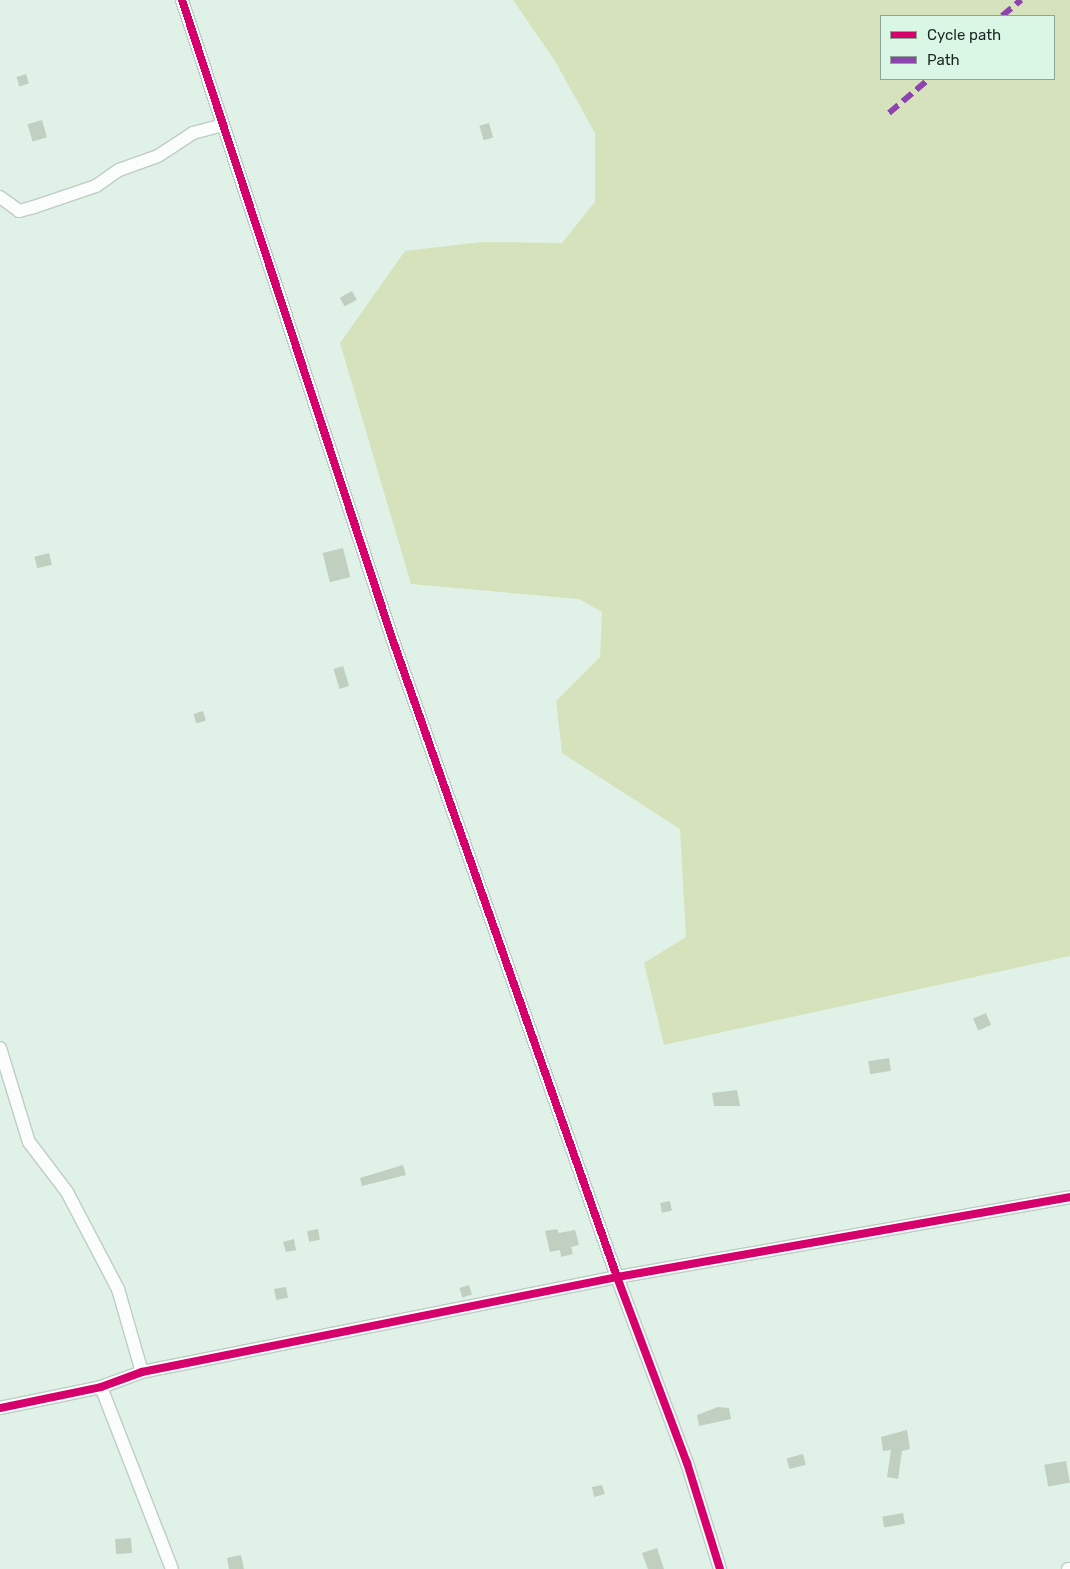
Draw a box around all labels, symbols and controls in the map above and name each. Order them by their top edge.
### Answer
legend [880,15,1055,80]
text: Cycle path [927,26,1001,44]
text: Path [927,51,960,69]

